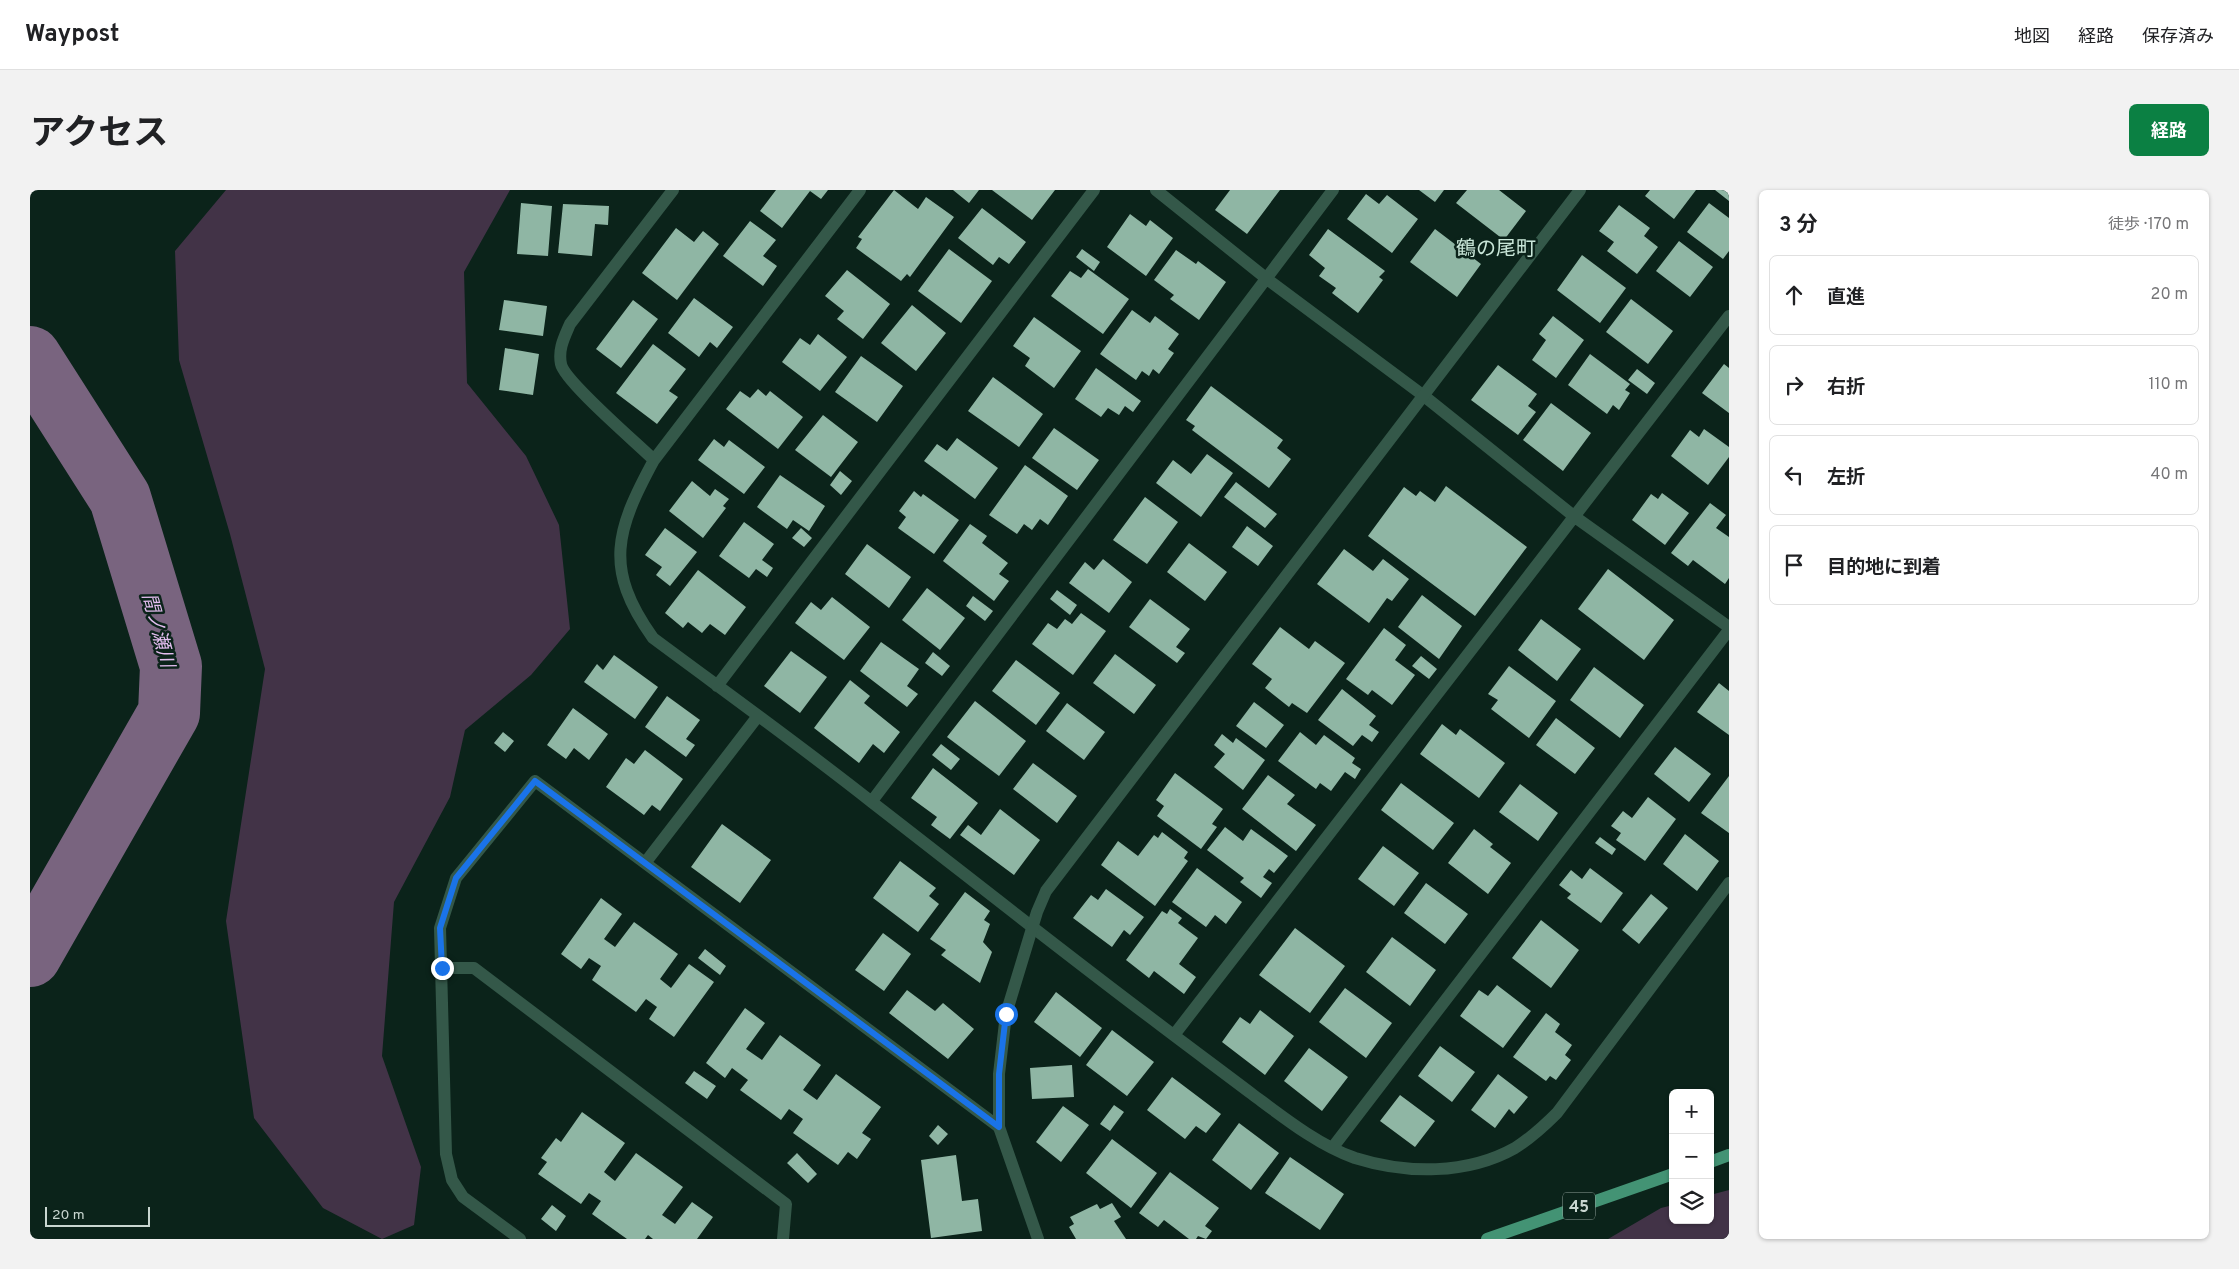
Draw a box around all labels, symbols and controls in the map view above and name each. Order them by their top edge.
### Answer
text: Waypost [25,20,119,50]
text: 地図 [2014,26,2050,49]
text: 経路 [2078,26,2114,49]
text: 保存済み [2142,26,2214,49]
button: 経路 [2129,104,2209,156]
text: アクセス [30,113,168,157]
text: 3 分 [1779,212,1818,239]
text: 徒歩 · 170 m [2108,215,2189,235]
district label: 鶴の尾町 [1456,237,1536,263]
icon: ahead [1780,281,1808,309]
text: 20 m [2151,285,2188,305]
text: 直進 [1827,286,1865,310]
icon: right [1780,371,1808,399]
text: 110 m [2148,375,2188,395]
text: 右折 [1827,376,1865,400]
icon: left [1780,461,1808,489]
text: 40 m [2150,465,2188,485]
text: 左折 [1827,466,1865,490]
icon: arrive [1780,551,1808,579]
text: 目的地に到着 [1827,556,1941,580]
water label: 間ノ瀬川 [136,591,179,672]
route end [431,957,454,980]
route start [995,1003,1018,1026]
map controls [1669,1089,1714,1224]
button: + [1669,1089,1714,1134]
button: − [1669,1134,1714,1179]
button: layers [1669,1179,1714,1224]
road number: 45 [1563,1192,1595,1220]
scale bar [45,1204,150,1227]
text: 20 m [52,1207,85,1224]

